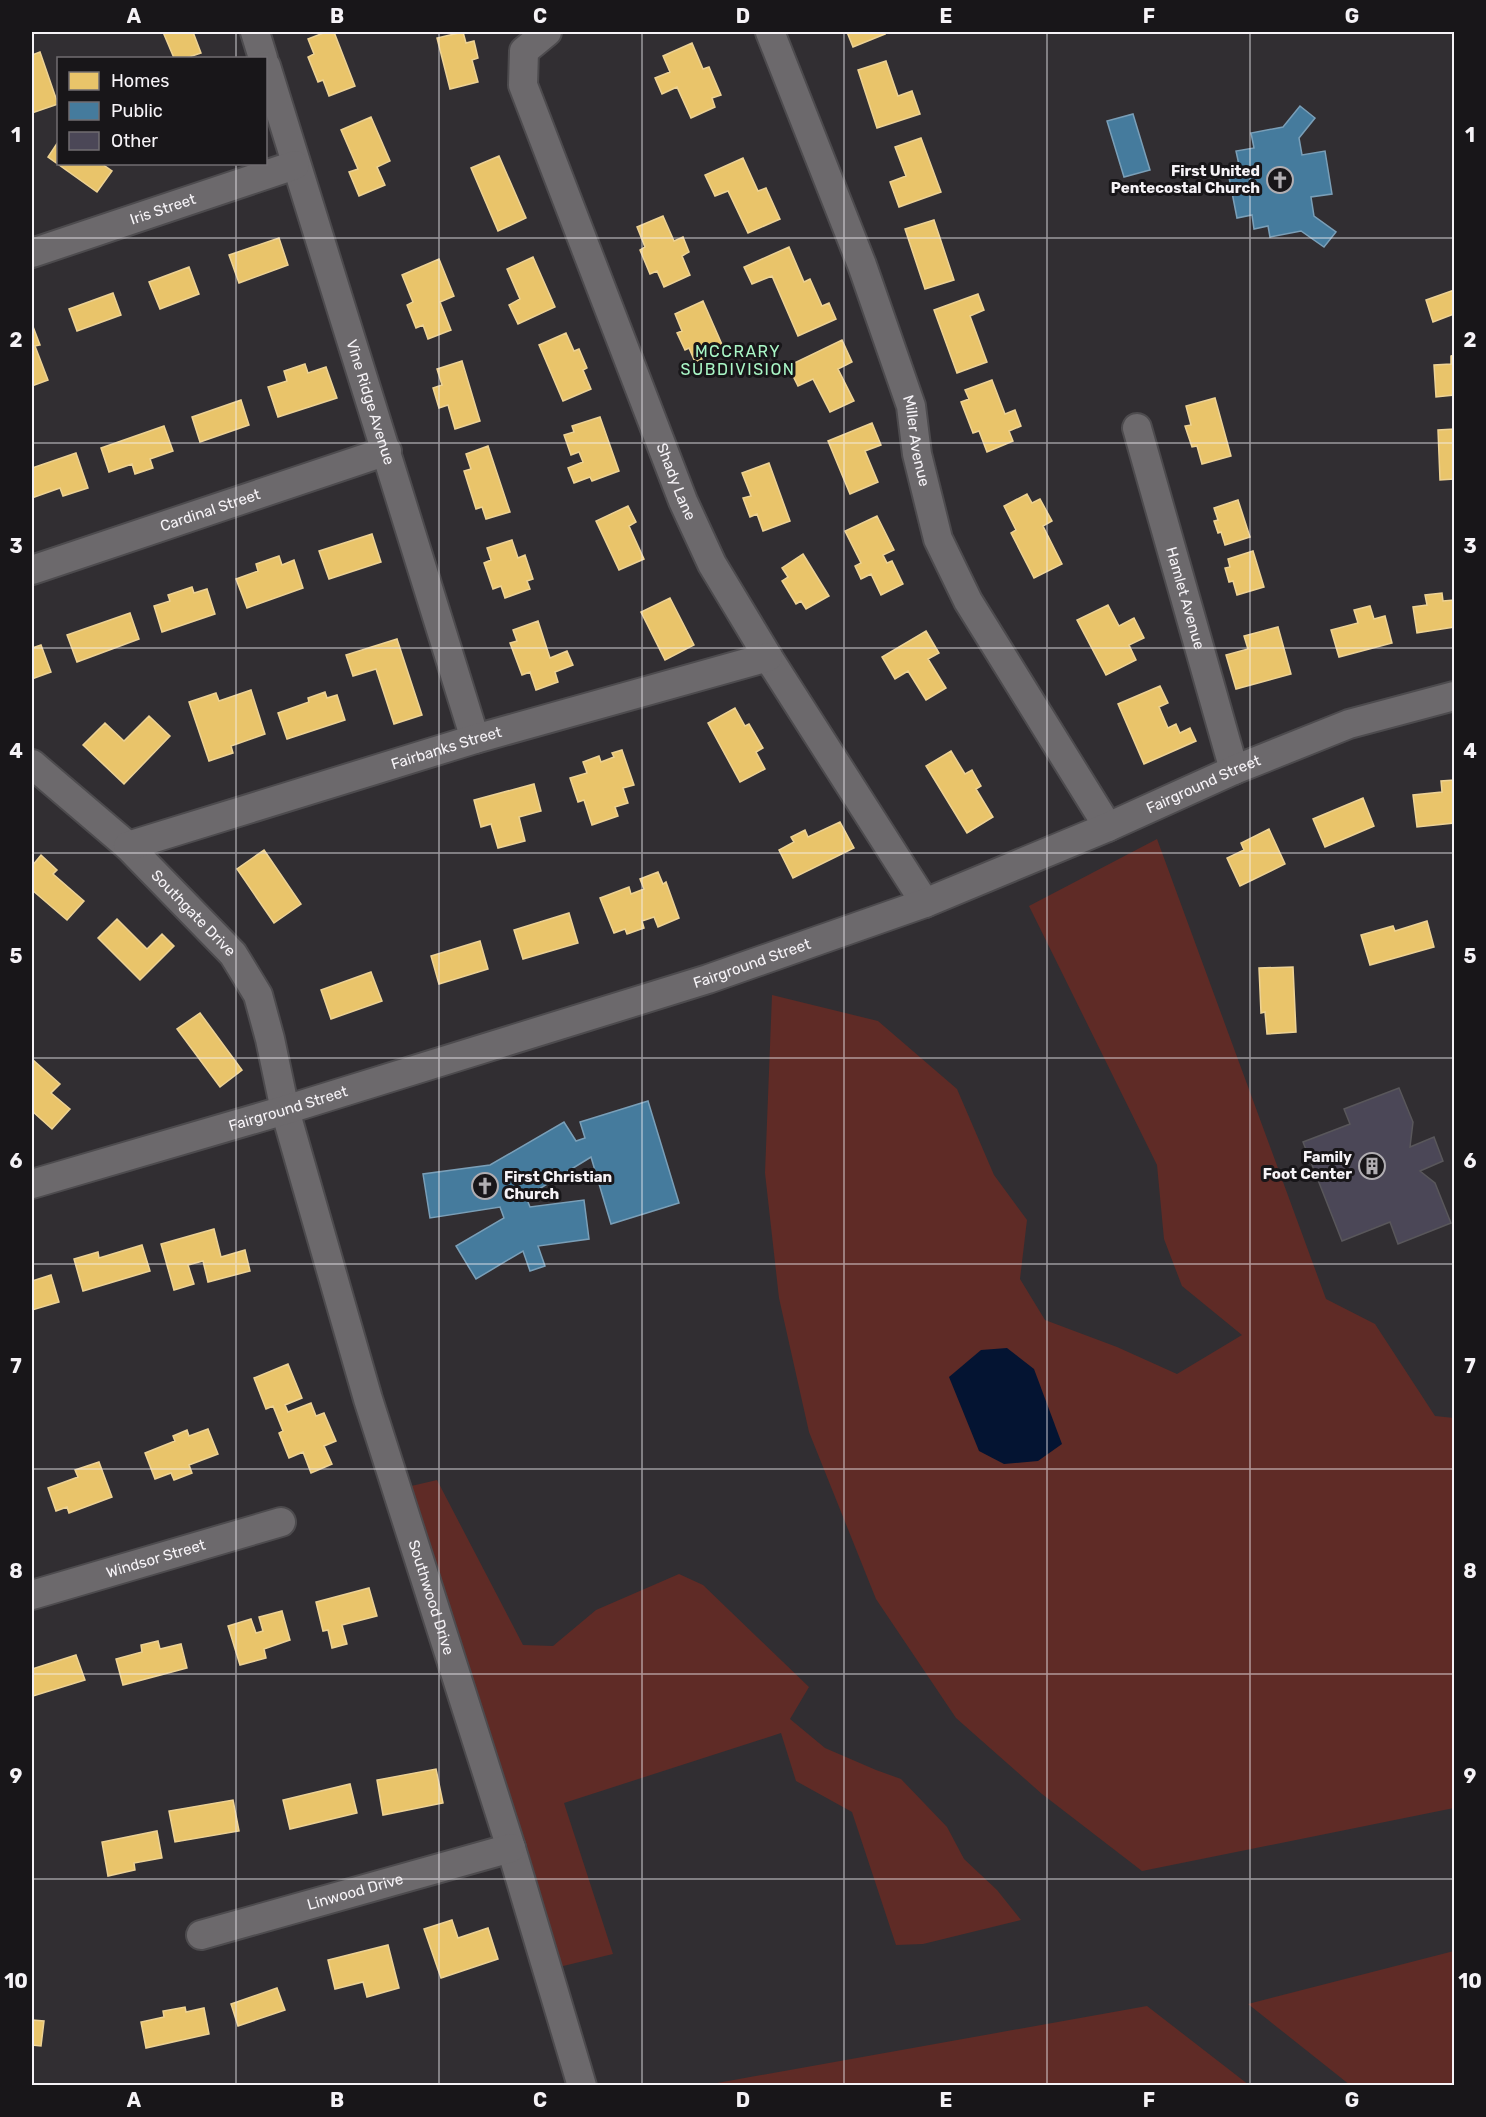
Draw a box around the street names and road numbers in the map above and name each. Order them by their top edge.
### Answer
street label: Iris Street [128,190,198,229]
street label: Vine Ridge Avenue [342,337,398,467]
street label: Miller Avenue [899,393,934,488]
street label: Shady Lane [653,441,700,523]
street label: Cardinal Street [158,485,263,535]
street label: Hamlet Avenue [1162,545,1208,652]
street label: Fairbanks Street [389,723,504,773]
street label: Fairground Street [1143,751,1263,818]
street label: Southgate Drive [147,866,239,960]
street label: Fairground Street [691,935,813,992]
street label: Fairground Street [227,1082,350,1135]
street label: Windsor Street [104,1536,208,1582]
street label: Southwood Drive [404,1538,458,1657]
street label: Linwood Drive [305,1870,405,1914]

